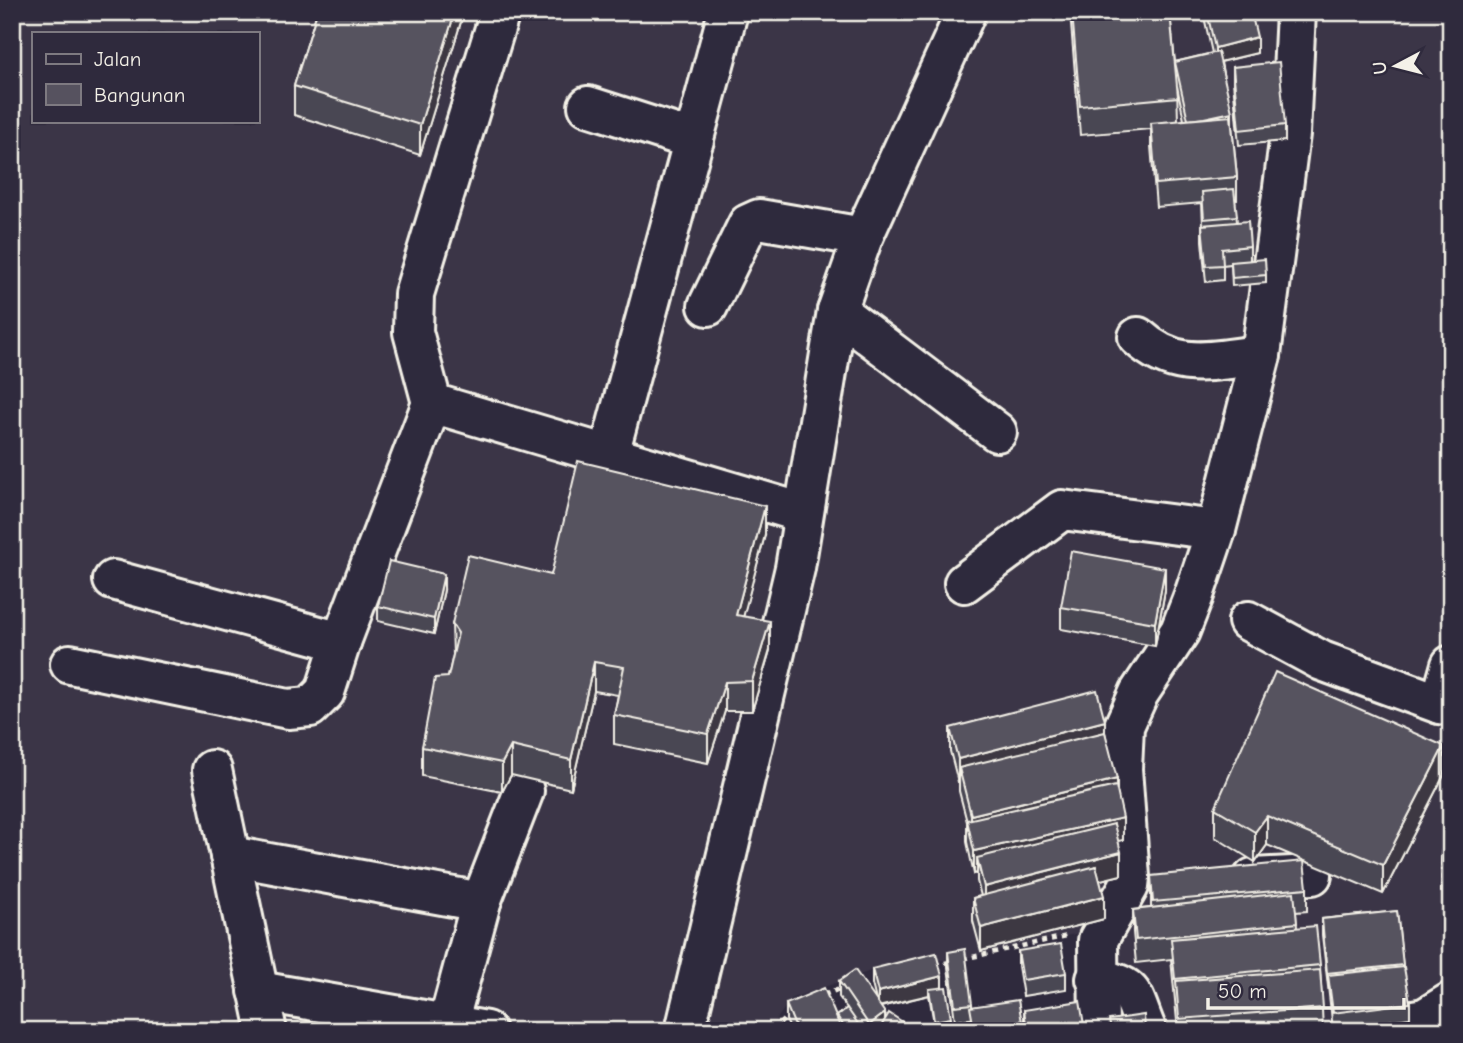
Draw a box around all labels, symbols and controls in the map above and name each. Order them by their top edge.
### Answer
legend [32,32,259,122]
north arrow [1362,32,1432,102]
text: Jalan [94,47,141,71]
text: U [1368,60,1392,76]
text: Bangunan [94,83,185,107]
scale bar [1208,966,1404,1010]
text: 50 m [1218,979,1267,1003]

